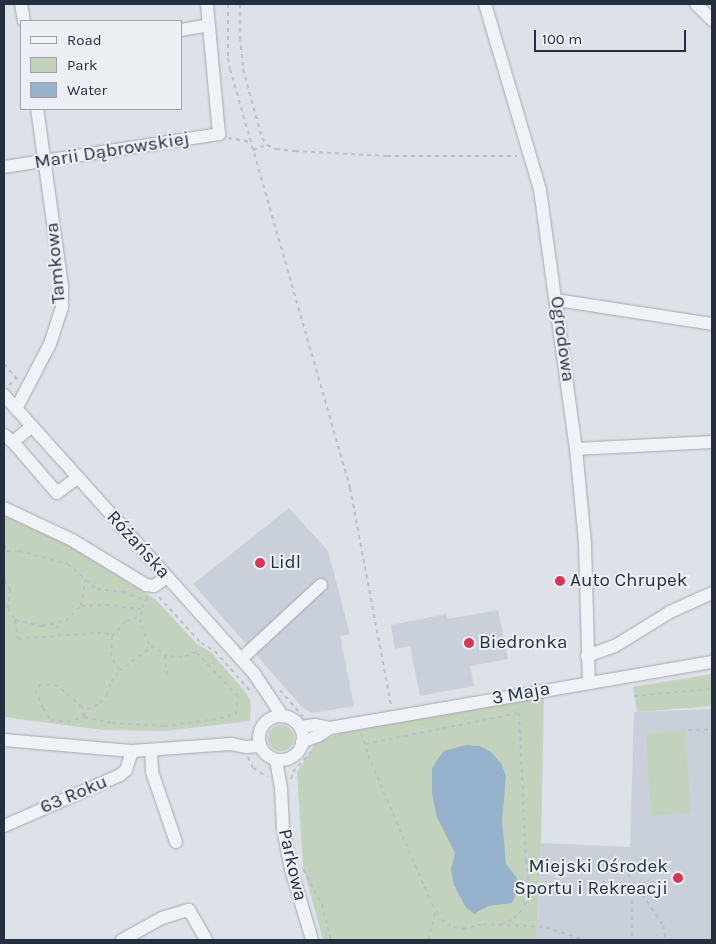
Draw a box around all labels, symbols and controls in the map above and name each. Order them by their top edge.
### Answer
legend [20,20,182,110]
scale bar [536,20,688,52]
text: 100 m [542,30,582,48]
text: Road [67,31,102,49]
text: Park [67,56,97,74]
text: Water [67,81,107,99]
street label: Marii Dąbrowskiej [33,127,191,175]
street label: Tamkowa [41,221,71,305]
street label: Ogrodowa [545,295,579,383]
street label: Różańska [101,506,175,584]
place label: Lidl [270,552,301,574]
marker: Lidl [254,557,266,569]
place label: Auto Chrupek [570,570,688,592]
marker: Auto Chrupek [554,575,566,587]
place label: Biedronka [479,632,567,654]
marker: Biedronka [463,637,475,649]
street label: 3 Maja [490,678,552,710]
street label: 63 Roku [37,771,111,819]
street label: Parkowa [273,827,311,903]
place label: Miejski Ośrodek Sportu i Rekreacji [514,856,668,900]
marker: Miejski Ośrodek Sportu i Rekreacji [672,872,684,884]

